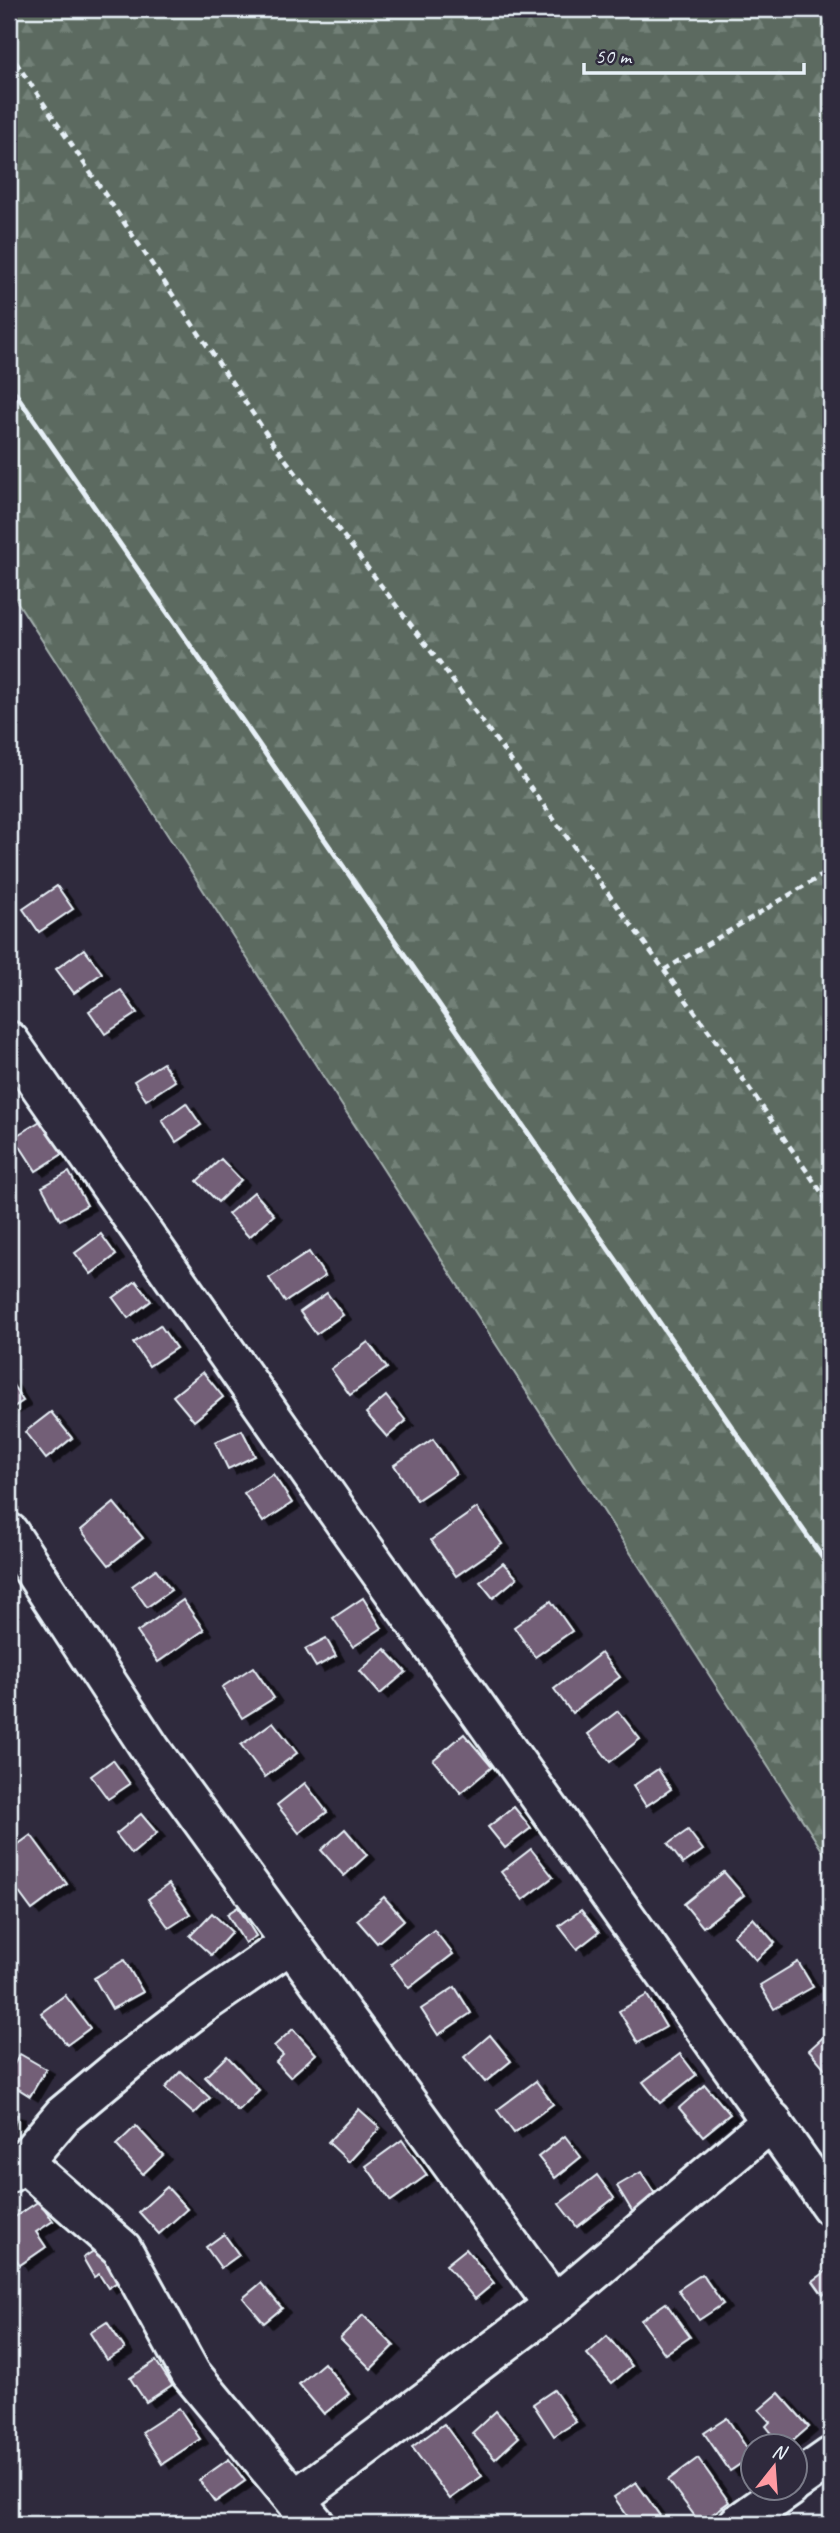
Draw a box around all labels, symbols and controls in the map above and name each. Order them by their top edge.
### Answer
scale bar [584,32,805,76]
text: 50 m [595,43,633,69]
north arrow [738,2432,808,2502]
text: N [770,2439,791,2466]

